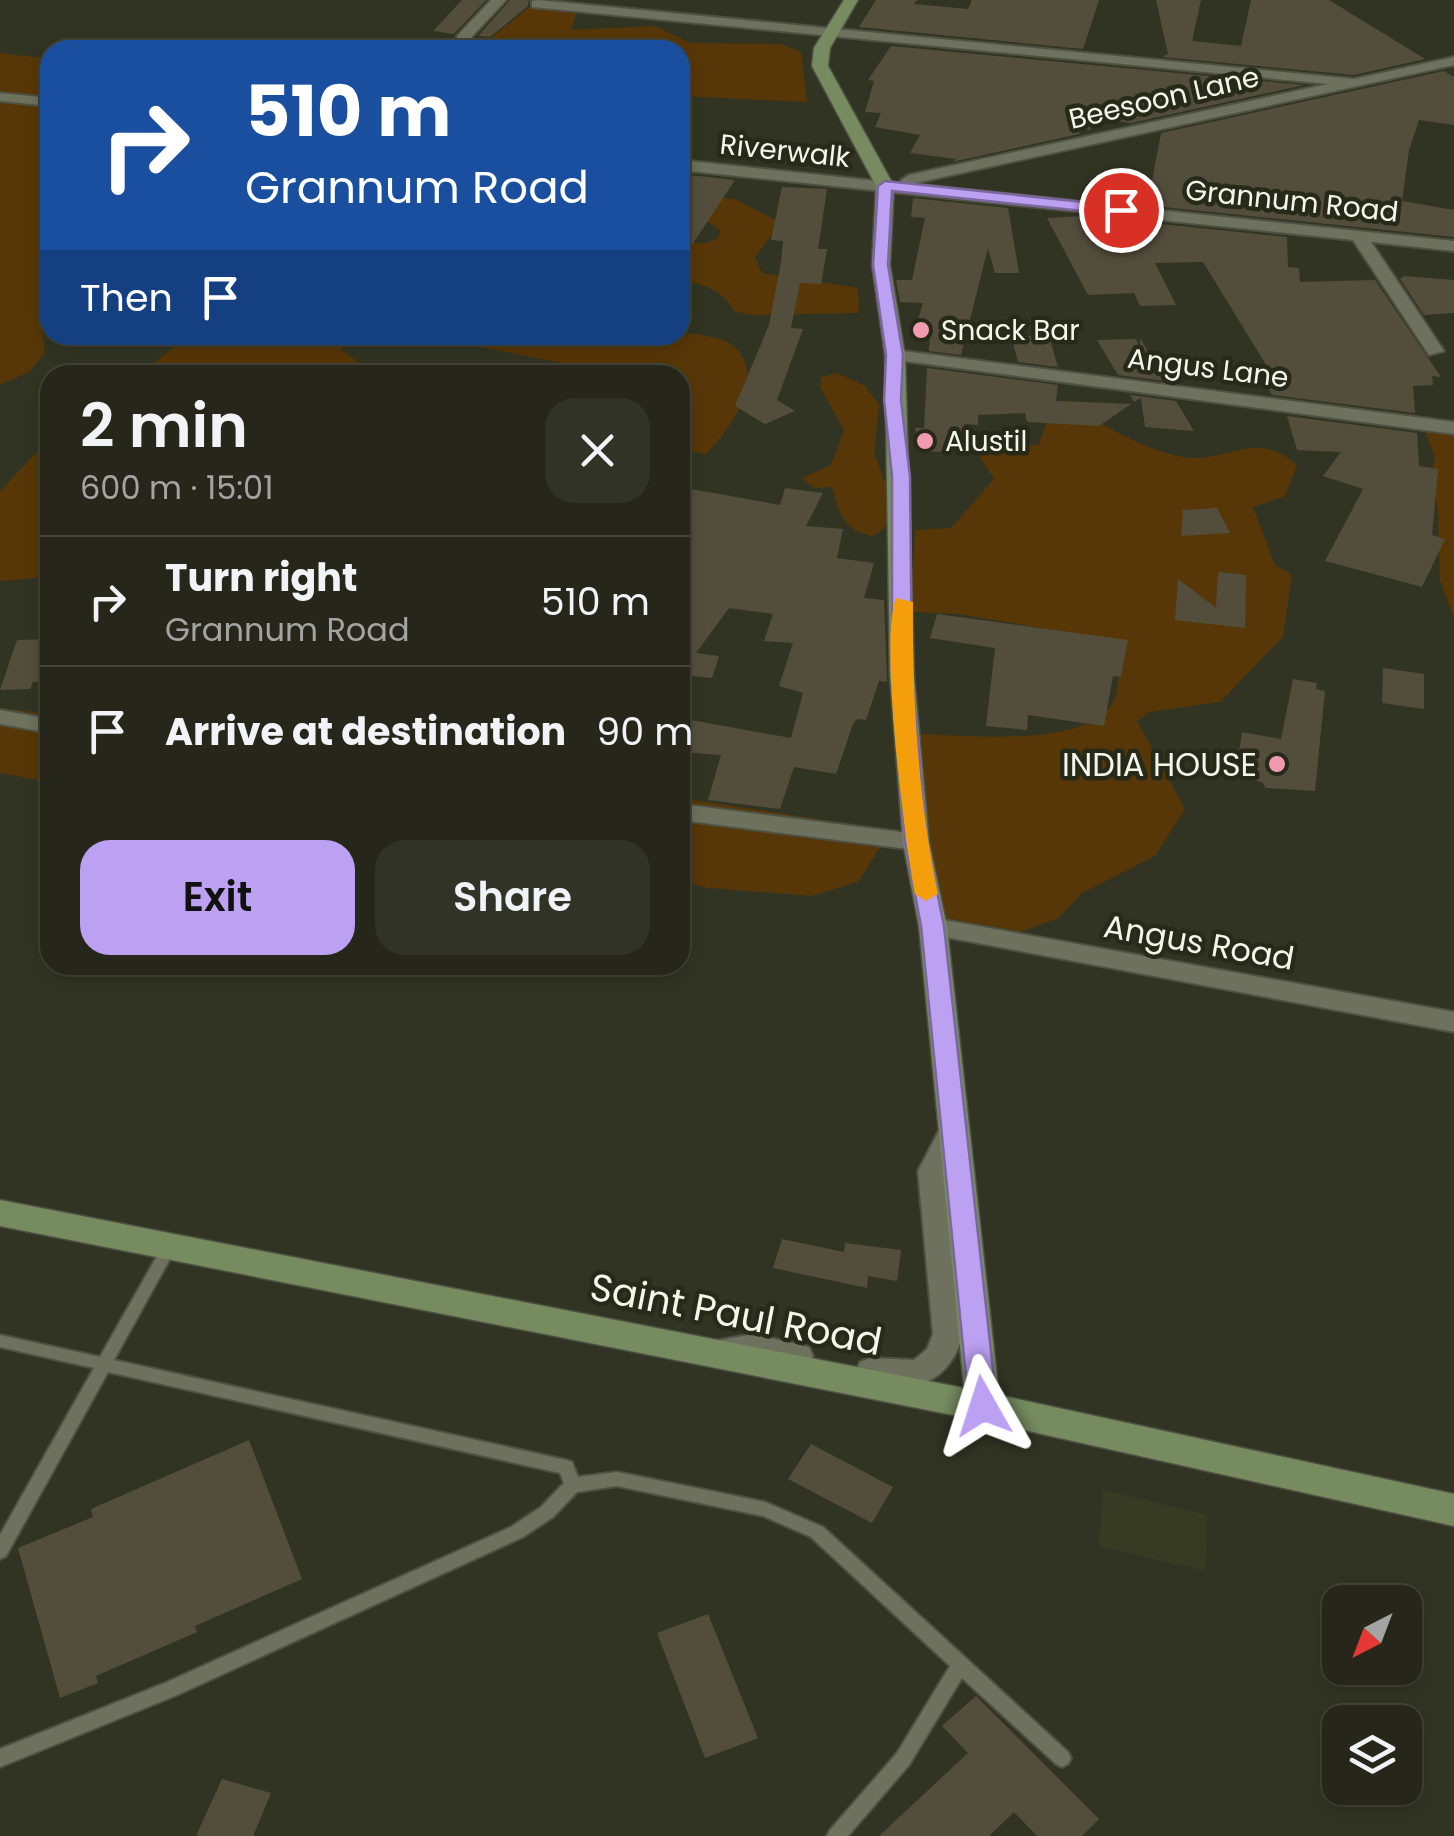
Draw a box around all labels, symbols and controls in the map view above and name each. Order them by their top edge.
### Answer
street label: Beesoon Lane [1065,57,1263,139]
text: 510 m [245,62,451,161]
icon: right [80,80,210,210]
street label: Riverwalk [718,125,853,177]
text: Grannum Road [245,156,589,219]
pin [1079,168,1164,253]
street label: Grannum Road [1184,170,1400,232]
icon: arrive [1094,183,1149,238]
icon: arrive [193,270,248,325]
text: Then [80,271,173,324]
place label: Snack Bar [941,311,1080,350]
marker: Snack Bar [910,319,932,341]
street label: Angus Lane [1125,339,1291,397]
text: 2 min [80,384,248,468]
button: close [545,398,650,503]
place label: Alustil [945,422,1027,461]
marker: Alustil [914,430,936,452]
text: 600 m · 15:01 [80,465,273,510]
text: Turn right [165,551,357,604]
icon: right [80,574,135,629]
text: 510 m [541,575,650,628]
text: Grannum Road [165,607,410,652]
icon: arrive [80,704,135,759]
text: Arrive at destination [165,705,566,758]
text: 90 m [596,705,693,758]
place label: INDIA HOUSE [1062,742,1257,787]
marker: INDIA HOUSE [1266,753,1288,775]
button: Exit [80,840,355,955]
button: Share [375,840,650,955]
street label: Angus Road [1100,903,1298,981]
street label: Saint Paul Road [586,1260,886,1368]
position arrow [931,1354,1035,1458]
north arrow [1322,1585,1422,1685]
map controls [1322,1585,1422,1805]
button: layers [1322,1705,1422,1805]

